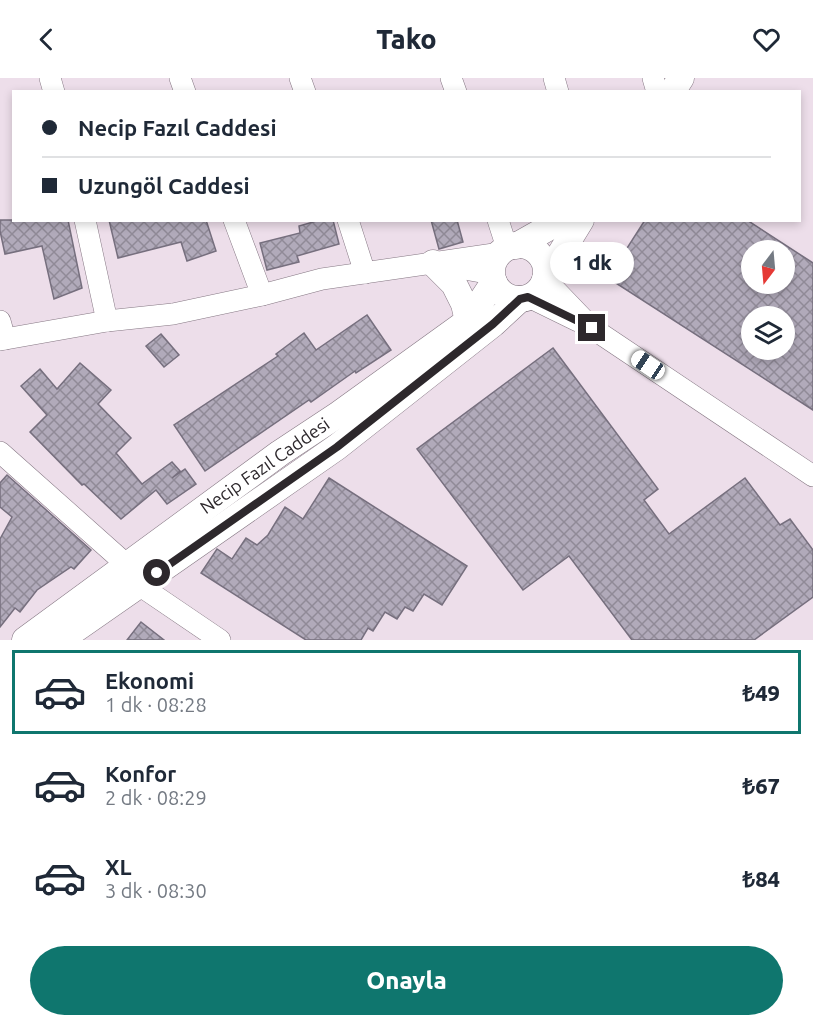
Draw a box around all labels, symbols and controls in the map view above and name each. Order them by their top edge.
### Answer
icon: back [30,23,63,56]
icon: heart [750,23,783,56]
text: Tako [376,24,437,54]
text: Necip Fazıl Caddesi [78,115,277,140]
text: Uzungöl Caddesi [78,173,250,198]
north arrow [741,240,795,294]
map controls [741,240,795,360]
callout: 1 dk [550,241,634,283]
text: 1 dk [572,251,612,274]
button: layers [741,306,795,360]
route end [578,314,605,341]
car [628,347,668,383]
street label: Necip Fazıl Caddesi [196,413,333,517]
route start [143,559,170,586]
icon: car [33,665,87,719]
text: Ekonomi [105,668,194,693]
text: ₺49 [743,680,780,705]
text: 1 dk · 08:28 [105,693,207,716]
icon: car [33,758,87,812]
text: Konfor [105,761,176,786]
text: ₺67 [743,773,780,798]
text: 2 dk · 08:29 [105,786,207,809]
icon: car [33,851,87,905]
text: XL [105,854,132,879]
text: ₺84 [743,866,780,891]
text: 3 dk · 08:30 [105,879,207,902]
button: Onayla [30,946,783,1015]

